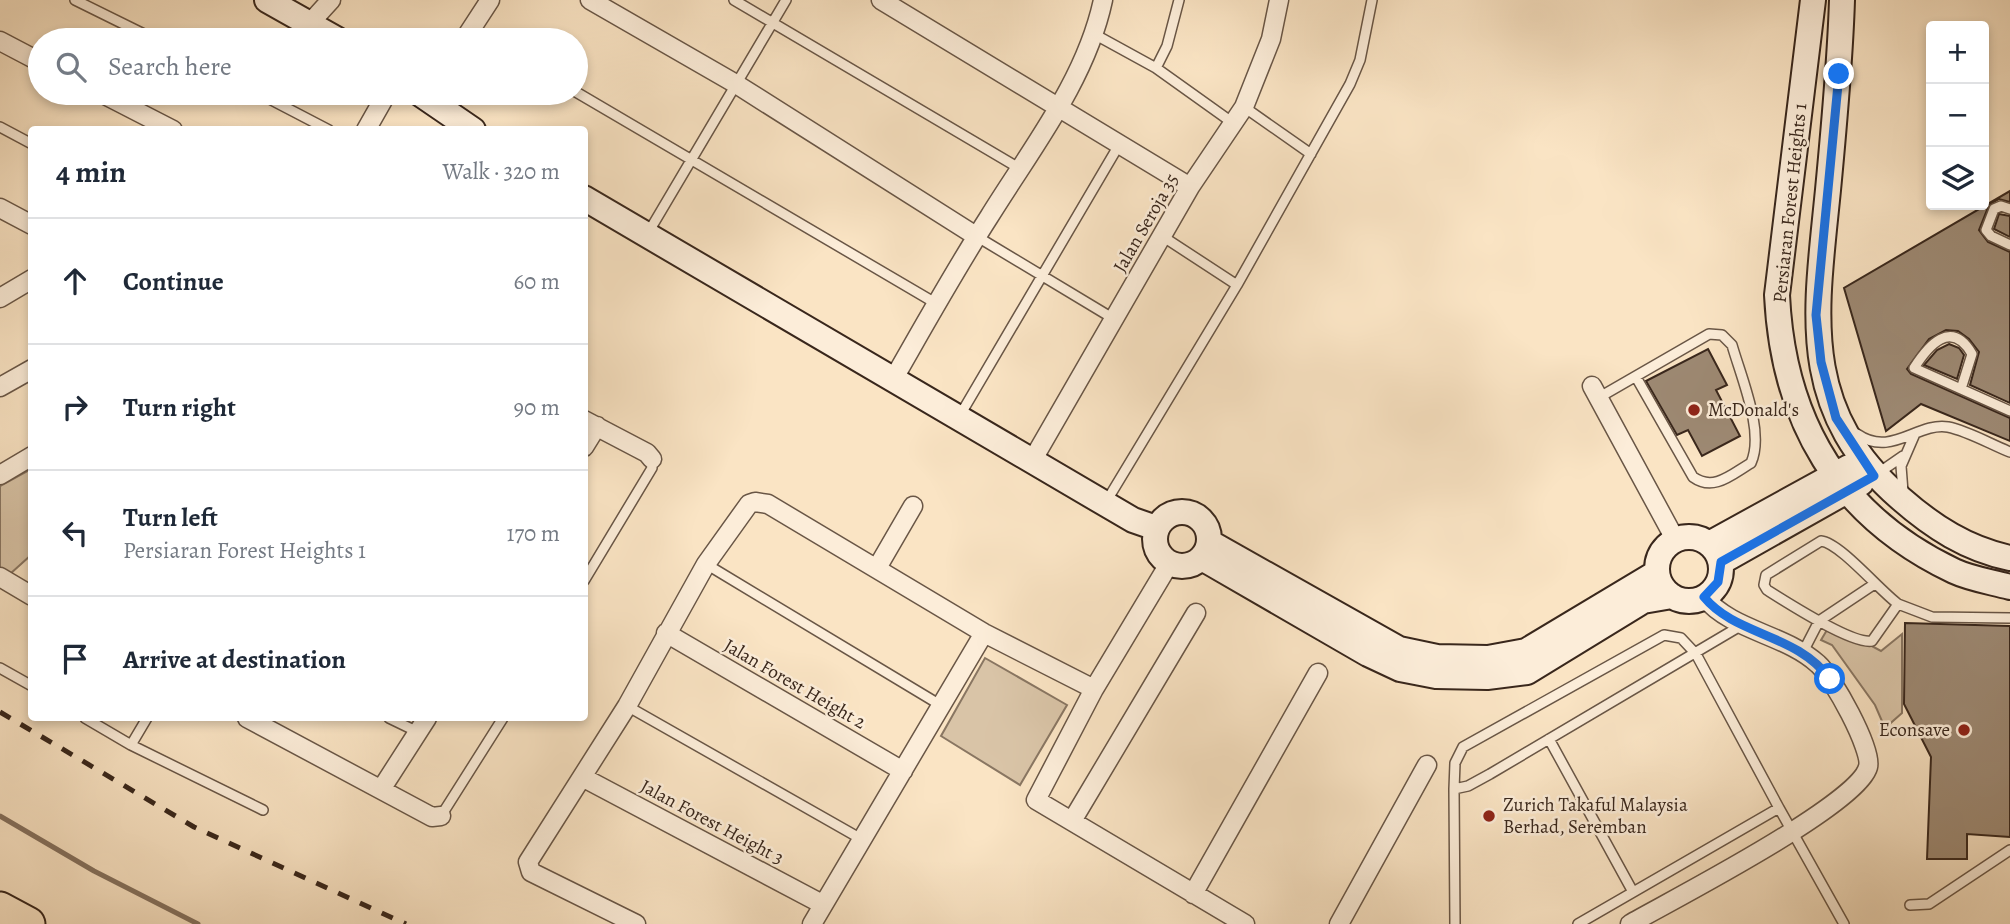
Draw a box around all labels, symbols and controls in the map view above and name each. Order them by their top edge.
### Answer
map controls [1926,21,1989,210]
button: + [1926,21,1989,84]
search box [28,28,588,105]
icon: search [52,48,90,86]
text: Search here [108,49,232,84]
route end [1823,58,1854,89]
button: − [1926,84,1989,147]
street label: Persiaran Forest Heights 1 [1767,101,1813,304]
button: layers [1926,147,1989,210]
text: 4 min [56,152,126,192]
text: Walk · 320 m [443,156,560,187]
street label: Jalan Seroja 35 [1107,169,1185,277]
icon: ahead [56,262,94,300]
text: Continue [123,264,224,299]
text: 60 m [513,266,560,297]
icon: right [56,388,94,426]
text: Turn right [123,390,236,425]
text: 90 m [514,392,560,423]
place label: McDonald's [1708,397,1799,423]
marker: McDonald's [1686,402,1702,418]
text: Turn left [123,500,218,535]
icon: left [56,514,94,552]
text: 170 m [507,518,560,549]
text: Persiaran Forest Heights 1 [123,535,366,566]
street label: Jalan Forest Height 2 [719,633,871,735]
icon: arrive [56,640,94,678]
text: Arrive at destination [123,642,346,677]
route start [1814,663,1845,694]
place label: Econsave [1879,717,1950,743]
marker: Econsave [1956,722,1972,738]
street label: Jalan Forest Height 3 [636,773,788,871]
place label: Zurich Takaful Malaysia Berhad, Seremban [1503,792,1688,840]
marker: Zurich Takaful Malaysia Berhad, Seremban [1481,808,1497,824]

